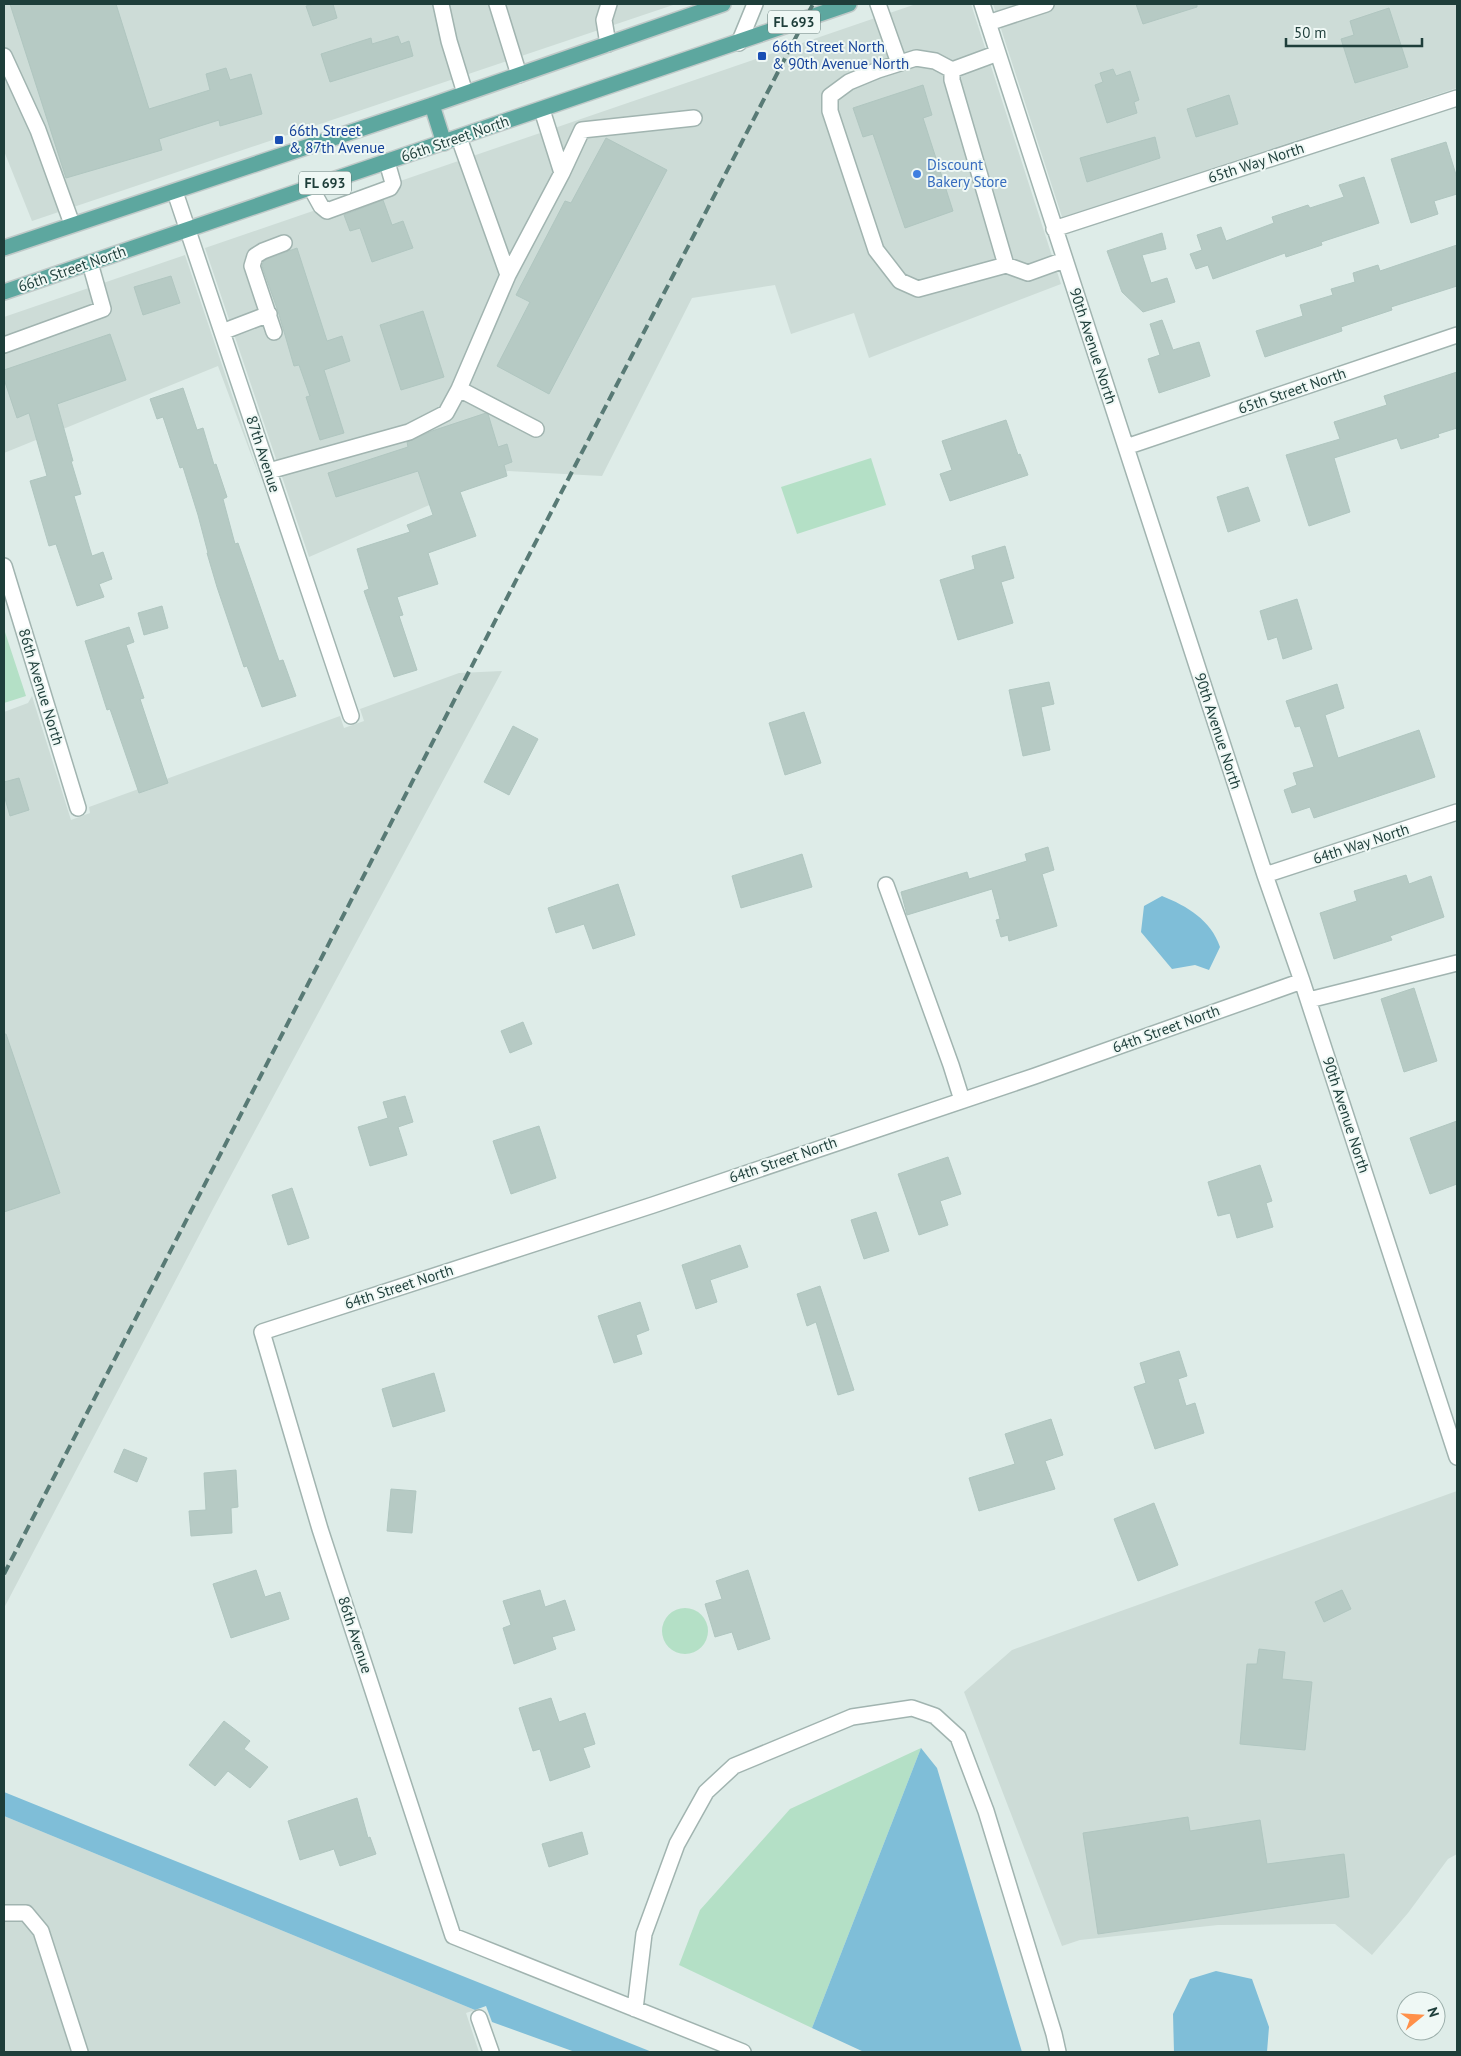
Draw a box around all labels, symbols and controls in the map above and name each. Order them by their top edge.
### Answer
road number: FL 693 [768,11,820,34]
scale bar [1286,15,1422,47]
text: 50 m [1294,23,1327,42]
place label: 66th Street North & 90th Avenue North [772,37,909,73]
marker: 66th Street North & 90th Avenue North [756,50,768,62]
street label: 66th Street North [398,111,511,166]
place label: 66th Street & 87th Avenue [289,121,385,157]
marker: 66th Street & 87th Avenue [273,134,285,146]
street label: 65th Way North [1205,138,1306,187]
place label: Discount Bakery Store [927,155,1007,191]
marker: Discount Bakery Store [911,168,923,180]
road number: FL 693 [299,172,351,194]
street label: 66th Street North [15,241,128,296]
street label: 90th Avenue North [1066,285,1121,406]
street label: 65th Street North [1235,363,1348,418]
street label: 87th Avenue [242,413,285,495]
street label: 86th Avenue North [15,626,68,747]
street label: 90th Avenue North [1191,670,1246,791]
street label: 64th Way North [1310,819,1411,868]
street label: 64th Street North [1110,1000,1222,1057]
street label: 90th Avenue North [1319,1054,1374,1175]
street label: 64th Street North [726,1132,839,1187]
street label: 64th Street North [342,1260,455,1313]
street label: 86th Avenue [334,1594,377,1676]
north arrow [1396,1991,1446,2041]
text: N [1423,2005,1443,2019]

